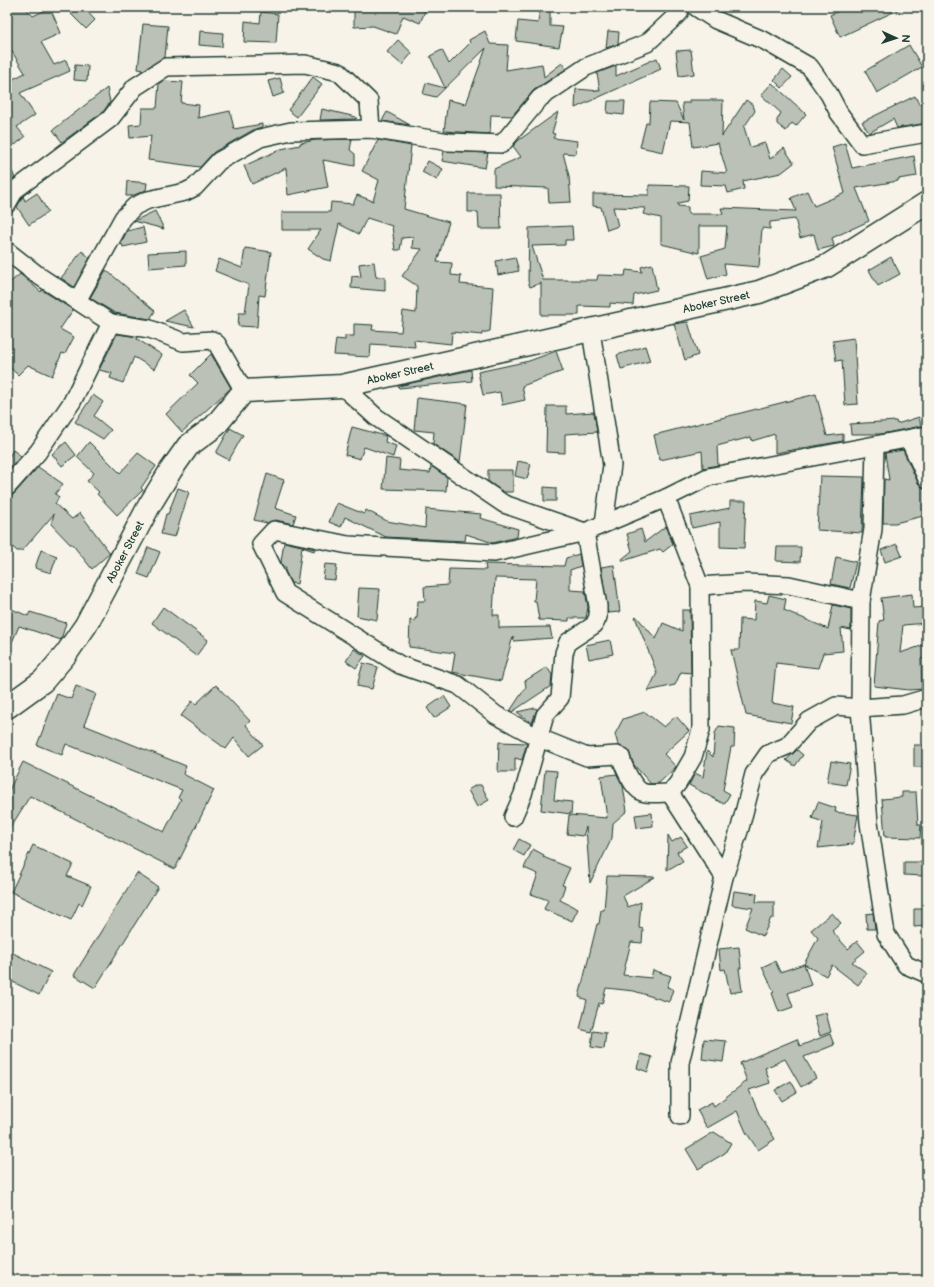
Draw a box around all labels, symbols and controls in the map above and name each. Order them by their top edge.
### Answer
north arrow [876,18,916,58]
text: N [899,34,912,43]
street label: Aboker Street [682,288,751,316]
street label: Aboker Street [366,359,435,387]
street label: Aboker Street [104,518,147,585]

